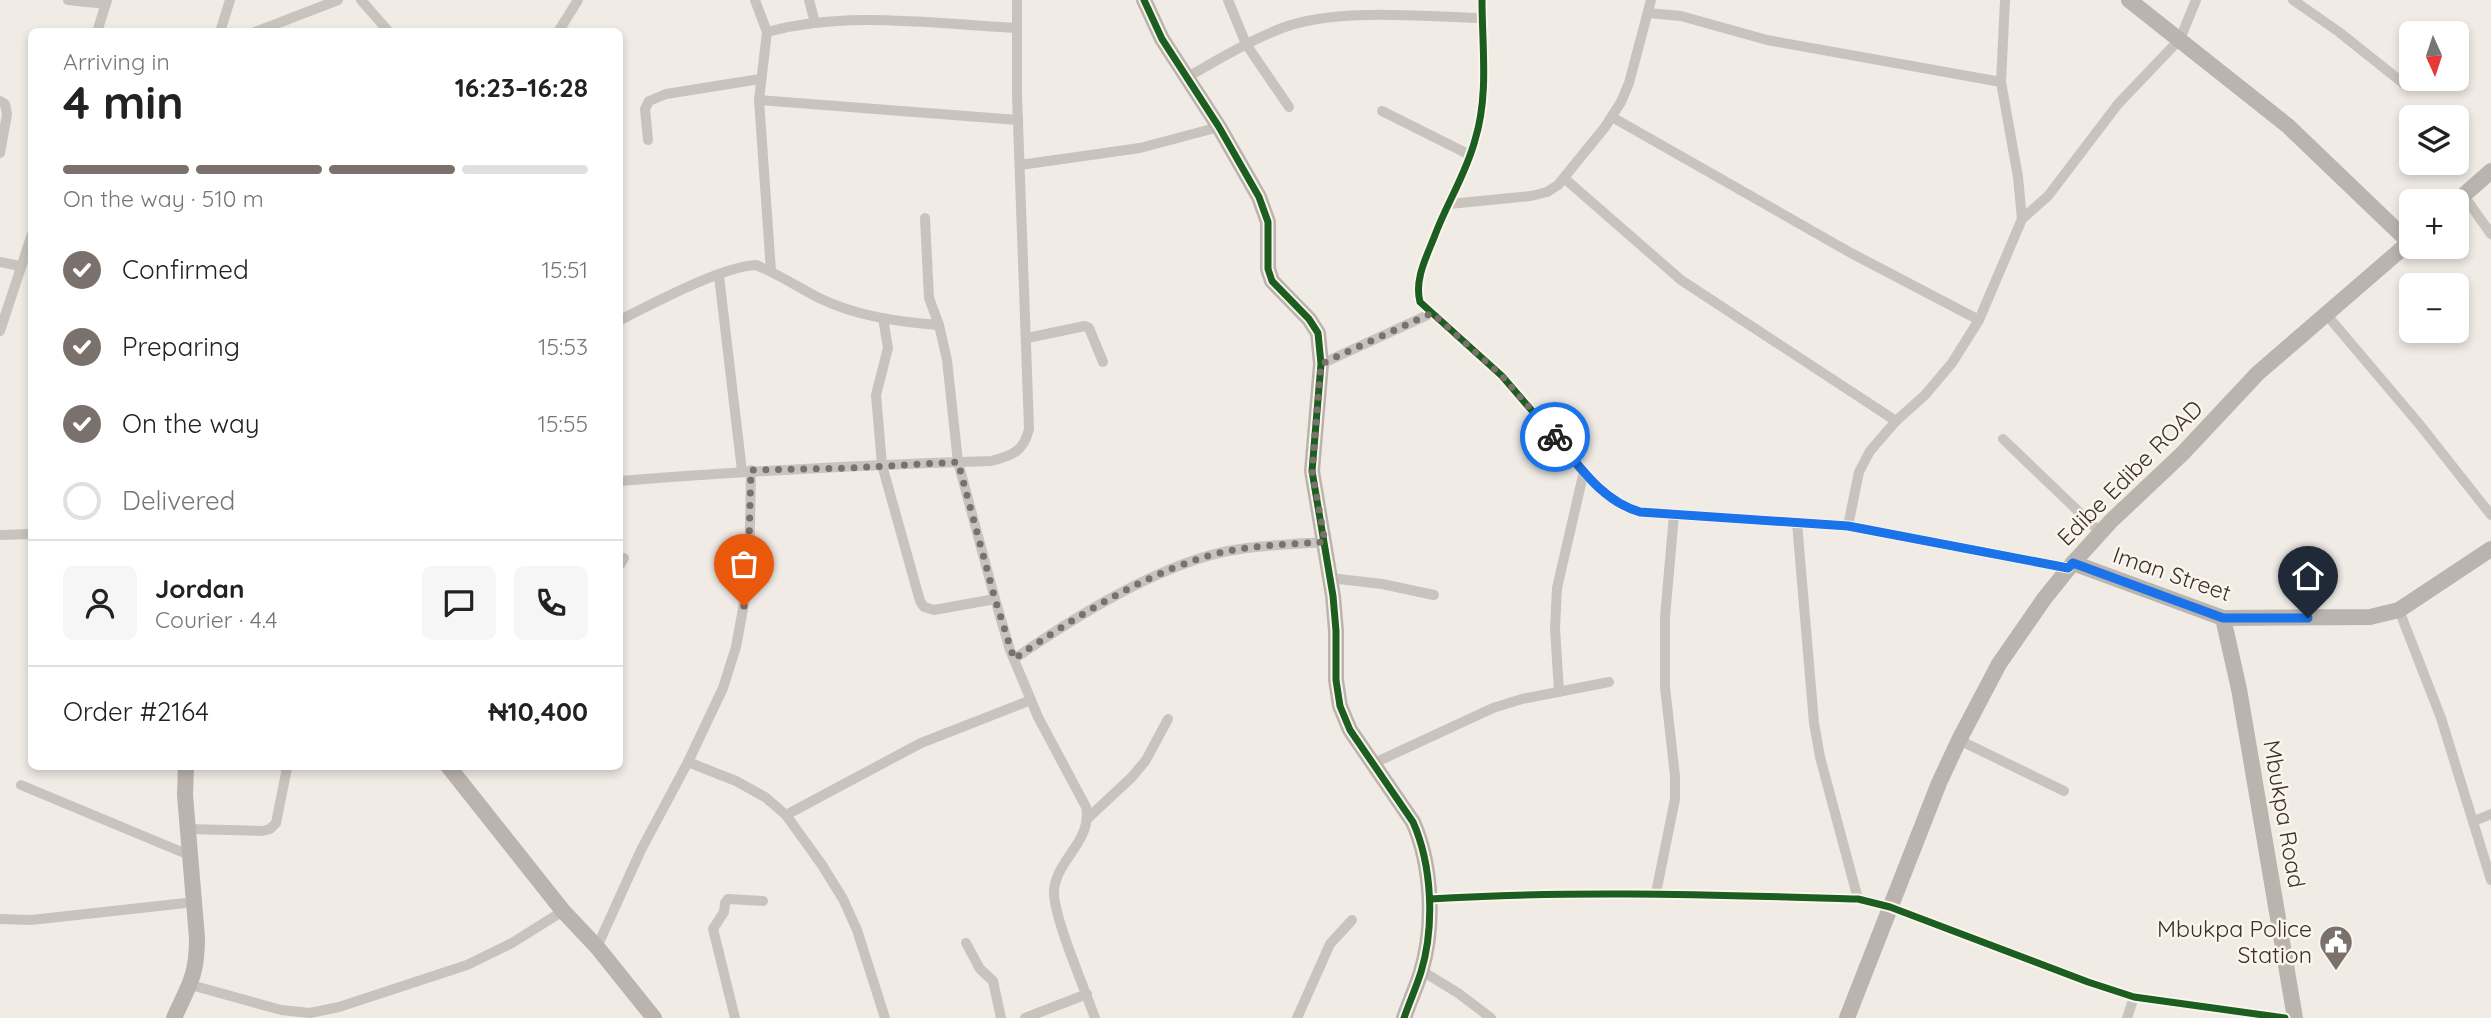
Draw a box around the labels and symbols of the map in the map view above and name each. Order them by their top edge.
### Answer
north arrow [2399,21,2469,91]
street label: Edibe Edibe ROAD [2051,394,2209,552]
courier [1520,402,1590,472]
pin [714,534,774,606]
street label: Iman Street [2109,540,2235,607]
pin [2278,546,2338,618]
street label: Mbukpa Road [2257,738,2312,890]
place label: Mbukpa Police Station [2157,914,2312,969]
public building icon: Mbukpa Police Station [2317,923,2355,972]

